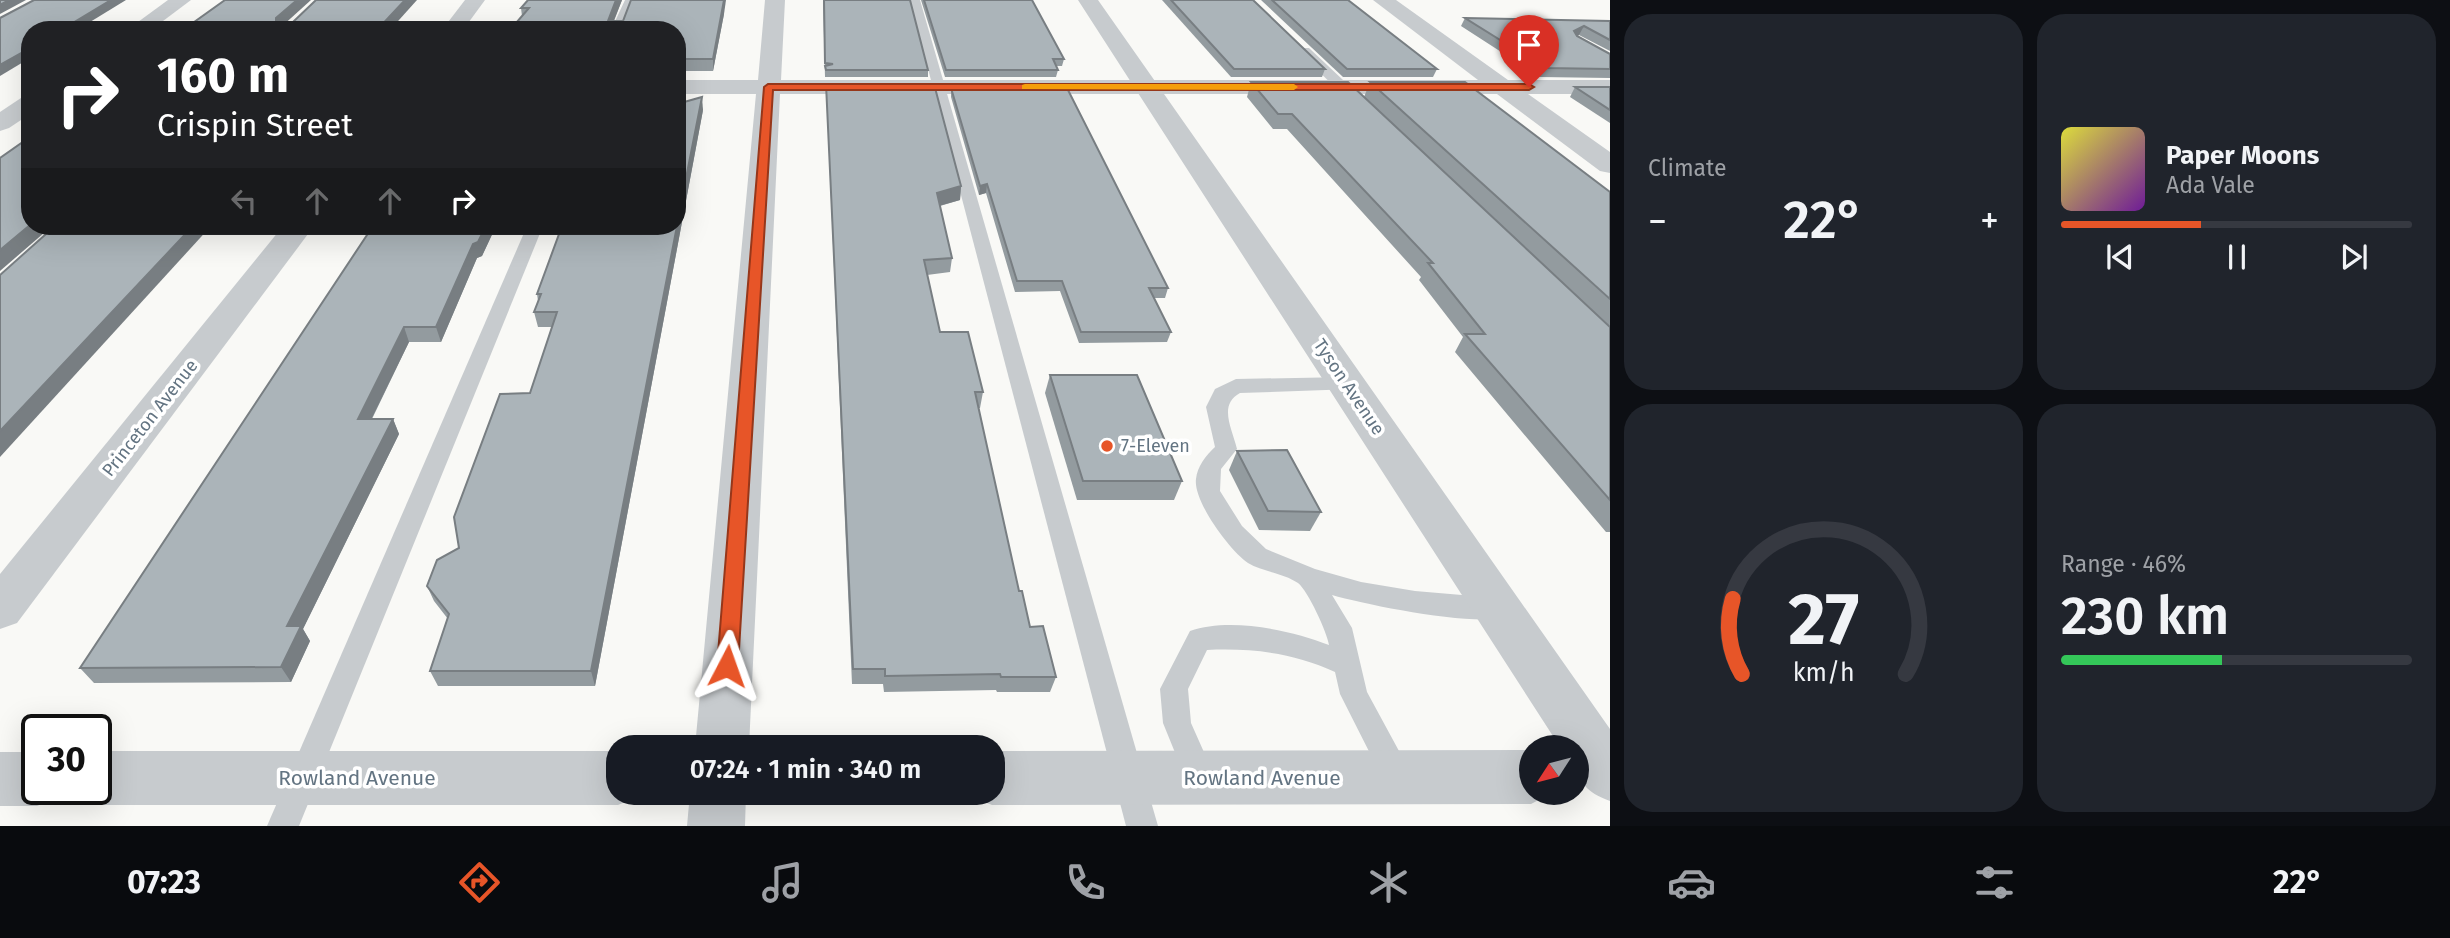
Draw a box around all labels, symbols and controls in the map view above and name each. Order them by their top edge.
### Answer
pin [1499,15,1559,87]
icon: arrive [1510,26,1548,64]
text: 160 m [157,46,289,105]
icon: right [42,49,133,140]
text: Crispin Street [157,106,353,144]
text: Paper Moons [2166,140,2319,171]
text: Climate [1648,154,1727,182]
text: Ada Vale [2166,171,2255,199]
icon: left [225,182,263,220]
icon: ahead [298,182,336,220]
icon: ahead [371,182,409,220]
icon: right [444,182,482,220]
text: 22° [1783,189,1864,252]
text: − [1648,198,1667,244]
text: + [1980,198,1999,244]
icon: previous [2101,238,2139,276]
icon: pause [2218,238,2256,276]
icon: next [2335,238,2373,276]
street label: Tyson Avenue [1309,335,1389,439]
street label: Princeton Avenue [97,355,203,481]
place label: 7-Eleven [1121,435,1190,457]
marker: 7-Eleven [1099,438,1115,454]
text: Range · 46% [2061,550,2186,578]
text: 27 [1788,576,1859,663]
text: 230 km [2061,585,2229,648]
position arrow [690,629,764,703]
text: km/h [1793,658,1854,688]
speed limit sign: 30 [21,714,112,805]
north arrow [1519,735,1589,805]
map controls [1519,735,1589,805]
text: 07:24 · 1 min · 340 m [690,754,921,785]
street label: Rowland Avenue [278,765,436,791]
street label: Rowland Avenue [1183,765,1341,791]
icon: directions [455,858,504,907]
icon: music [758,858,807,907]
icon: phone [1061,858,1110,907]
icon: climate [1364,858,1413,907]
icon: car [1667,858,1716,907]
icon: filters [1970,858,2019,907]
text: 07:23 [127,863,201,901]
text: 22° [2273,863,2323,901]

